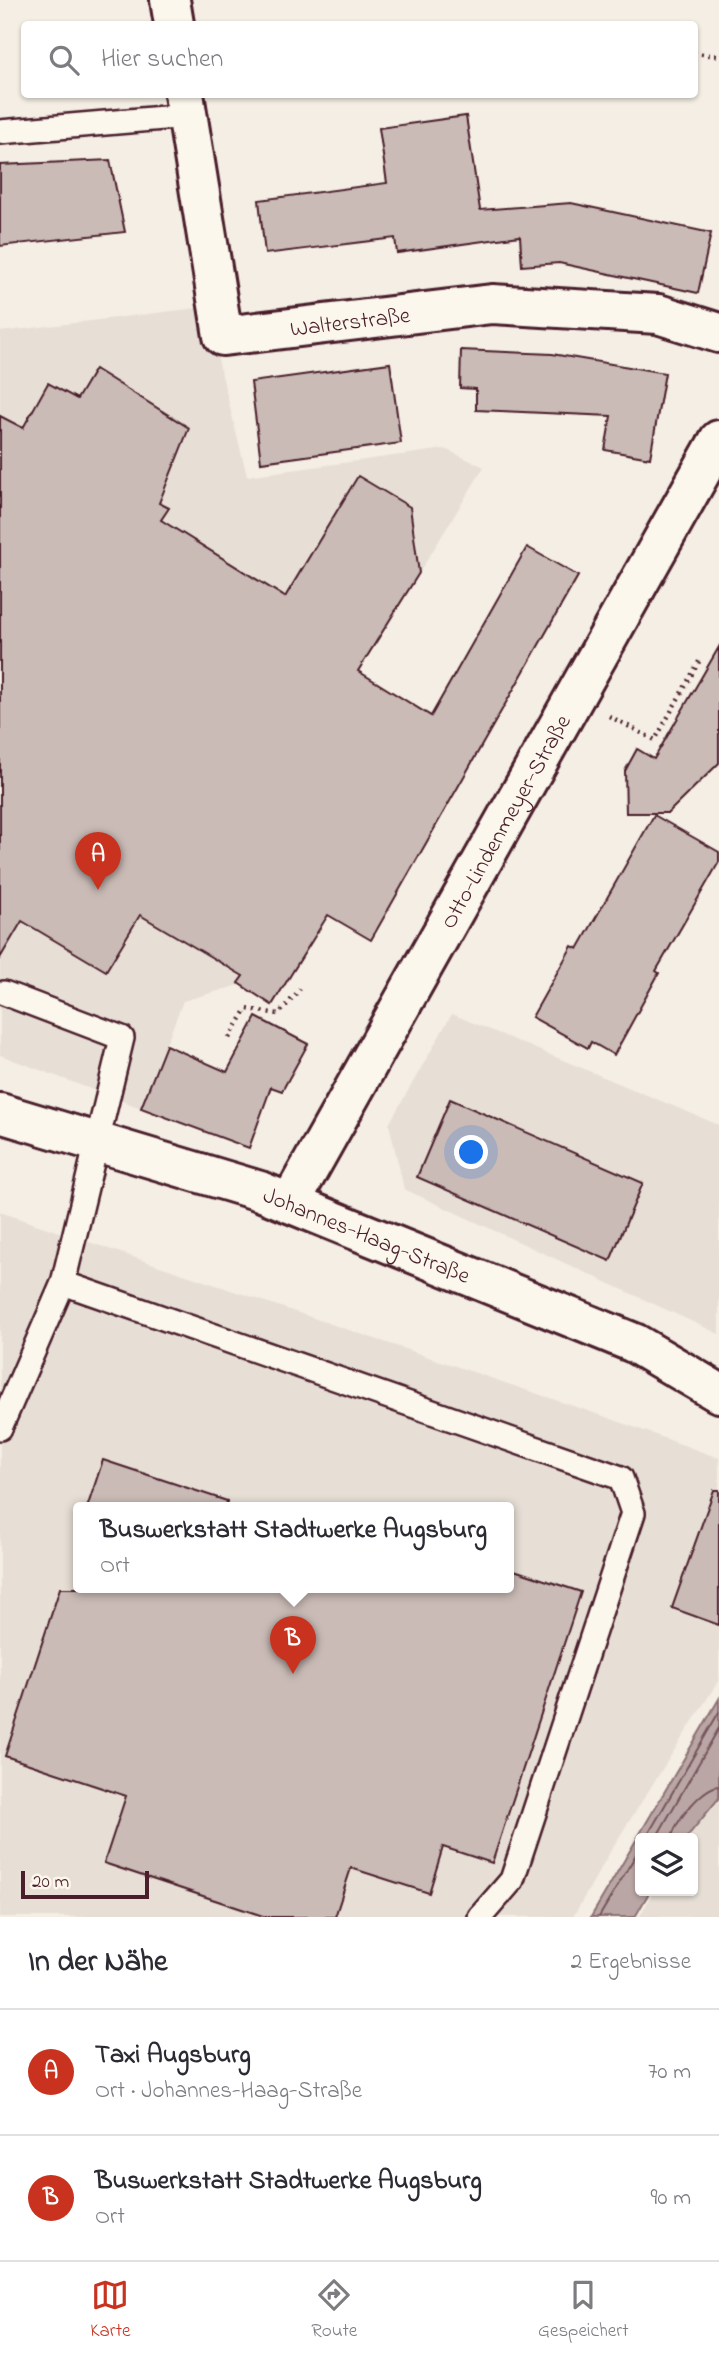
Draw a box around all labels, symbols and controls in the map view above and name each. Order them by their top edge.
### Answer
search box [21,21,698,98]
icon: search [45,41,83,79]
text: Hier suchen [101,41,223,79]
street label: Walterstraße [288,300,413,347]
street label: Otto-Lindenmeyer-Straße [433,709,581,936]
pin: A [75,832,121,890]
your location [454,1135,488,1169]
street label: Johannes-Haag-Straße [258,1180,475,1294]
popup [73,1502,514,1593]
text: Buswerkstatt Stadtwerke Augsburg [100,1512,487,1550]
text: Ort [100,1550,130,1583]
pin: B [270,1616,316,1674]
map controls [635,1833,698,1896]
button: layers [635,1833,698,1896]
scale bar [21,1868,149,1900]
text: 20 m [32,1869,69,1896]
text: In der Nähe [28,1941,168,1985]
text: 2 Ergebnisse [571,1946,691,1979]
text: Taxi Augsburg [95,2037,251,2075]
text: A [44,2056,58,2089]
text: 70 m [648,2056,691,2089]
text: Ort · Johannes-Haag-Straße [95,2075,362,2108]
text: Buswerkstatt Stadtwerke Augsburg [95,2163,482,2201]
text: B [43,2182,59,2215]
text: 90 m [651,2182,691,2215]
text: Ort [95,2201,125,2234]
tab: Karte [90,2276,131,2345]
tab: Route [311,2276,357,2345]
tab: Gespeichert [538,2276,629,2345]

